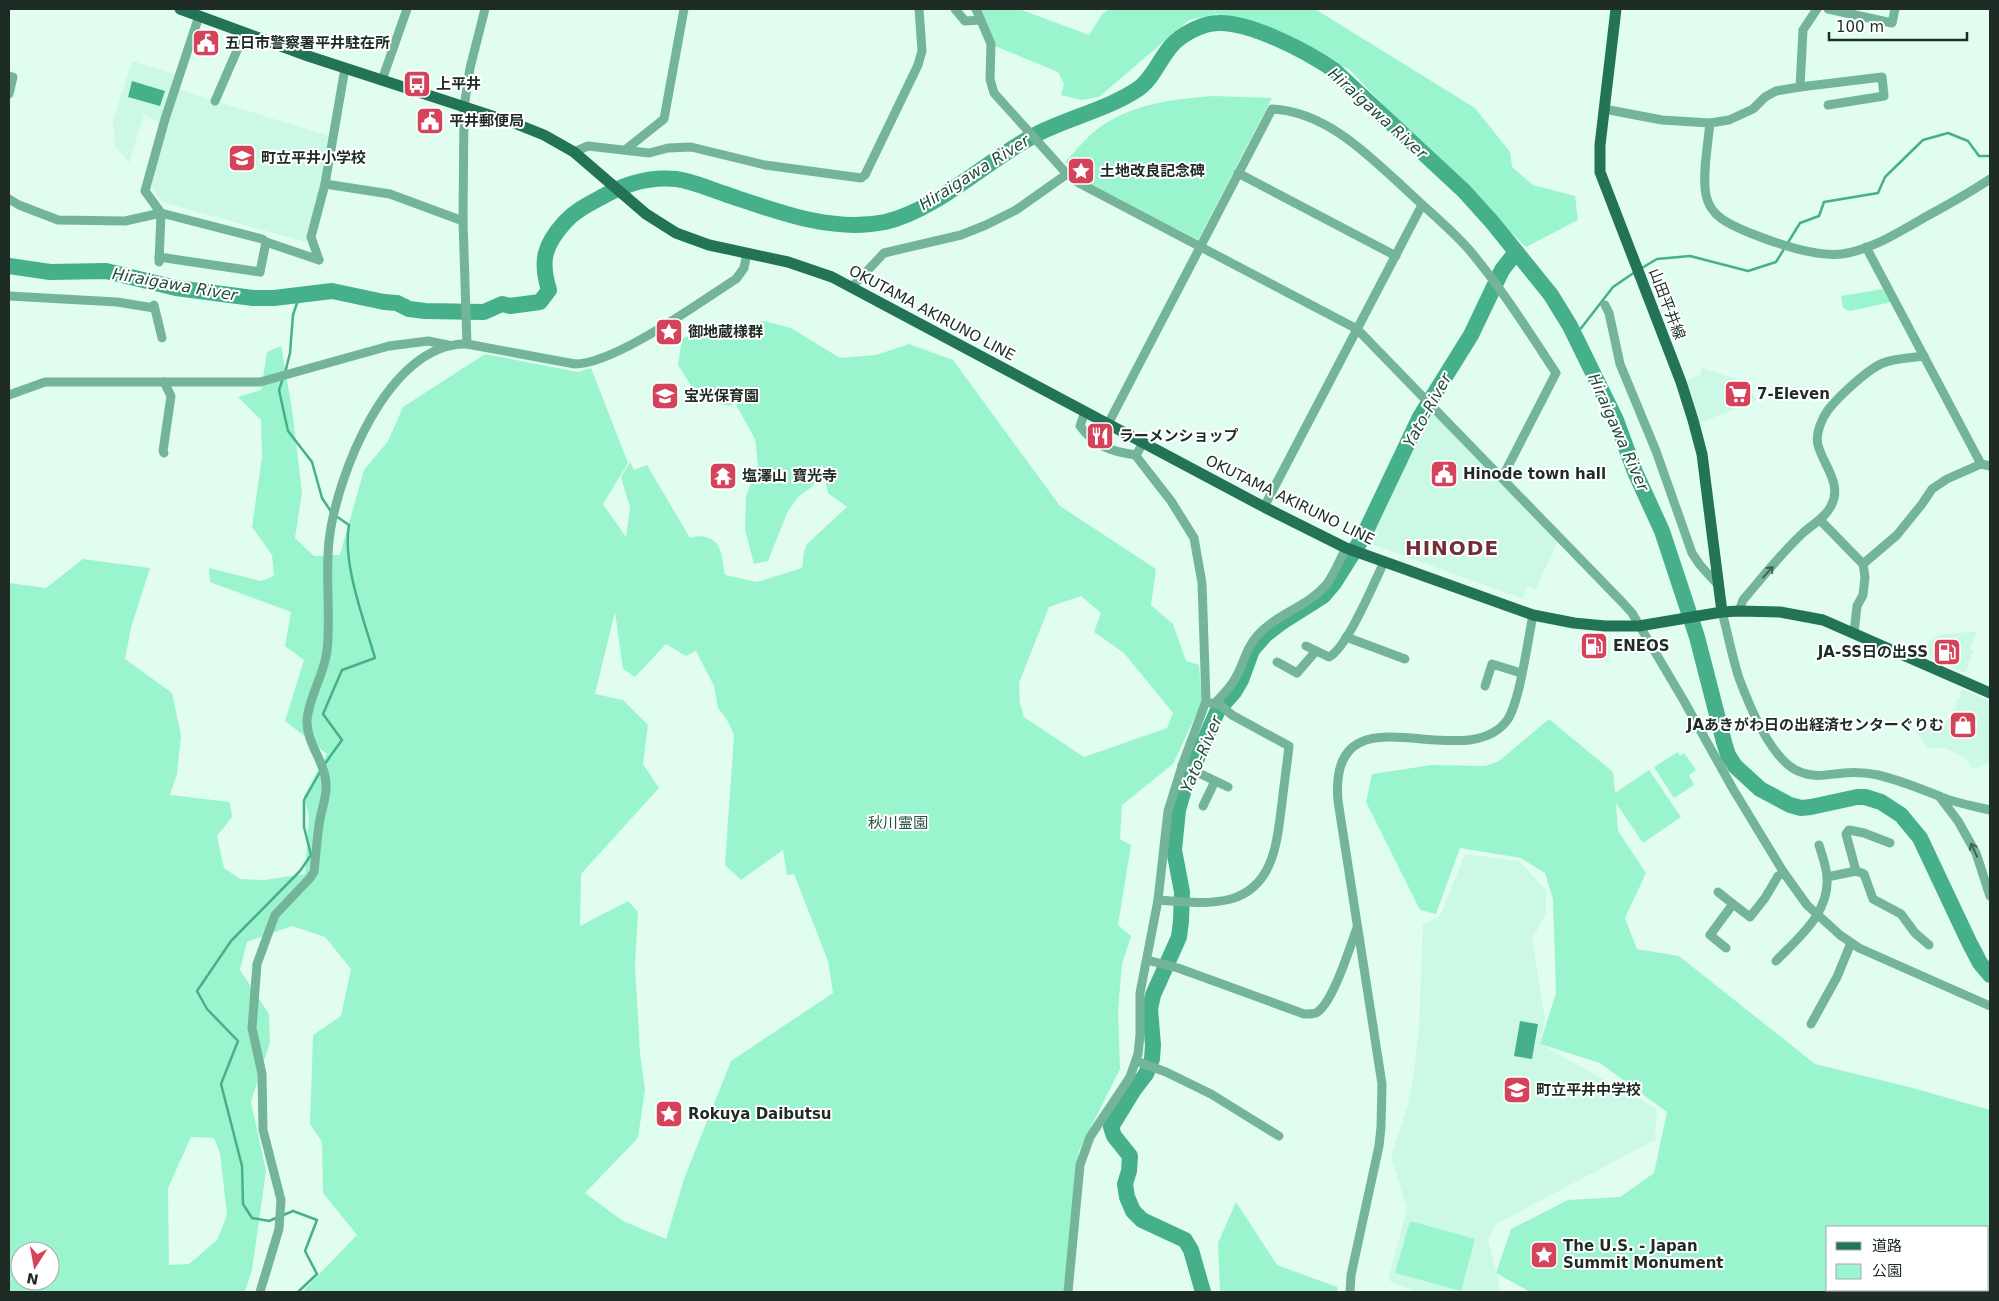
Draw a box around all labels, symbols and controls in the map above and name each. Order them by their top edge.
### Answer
scale bar [1829,10,1966,42]
text: 100 m [1836,18,1884,36]
public building icon: 五日市警察署平井駐在所 [191,28,221,58]
place label: 五日市警察署平井駐在所 [225,34,390,52]
water label: Hiraigawa River [1324,64,1432,164]
bus stop icon: 上平井 [402,69,432,99]
place label: 上平井 [436,75,481,93]
public building icon: 平井郵便局 [415,106,445,136]
place label: 平井郵便局 [449,112,524,130]
water label: Hiraigawa River [916,130,1034,214]
school or university icon: 町立平井小学校 [227,143,257,173]
place label: 町立平井小学校 [261,149,366,167]
place icon: 土地改良記念碑 [1066,156,1096,186]
place label: 土地改良記念碑 [1100,162,1205,180]
street label: OKUTAMA AKIRUNO LINE [846,261,1018,365]
water label: Hiraigawa River [111,264,240,305]
street label: 山田平井線 [1645,266,1689,342]
place icon: 御地蔵様群 [654,317,684,347]
place label: 御地蔵様群 [688,323,763,341]
water label: Yato-River [1399,369,1456,450]
water label: Hiraigawa River [1584,370,1654,495]
supermarket icon: 7-Eleven [1723,379,1753,409]
school or university icon: 宝光保育園 [650,381,680,411]
place label: 7-Eleven [1757,385,1830,403]
place label: 宝光保育園 [684,387,759,405]
restaurant icon: ラーメンショップ [1085,421,1115,451]
place label: ラーメンショップ [1119,427,1238,445]
street label: OKUTAMA AKIRUNO LINE [1203,451,1377,549]
public building icon: Hinode town hall [1429,459,1459,489]
temple icon: 塩澤山 寶光寺 [708,461,738,491]
place label: Hinode town hall [1463,465,1606,483]
place label: 塩澤山 寶光寺 [742,467,837,485]
district label: HINODE [1405,536,1499,560]
one-way arrow [1762,566,1774,579]
fuel station icon: ENEOS [1579,631,1609,661]
place label: ENEOS [1613,637,1670,655]
fuel station icon: JA-SS日の出SS [1932,637,1962,667]
place label: JA-SS日の出SS [1817,643,1928,661]
shop icon: JAあきがわ日の出経済センターぐりむ [1948,710,1978,740]
water label: Yato-River [1177,712,1227,795]
place label: JAあきがわ日の出経済センターぐりむ [1686,716,1944,734]
park label: 秋川霊園 [868,814,928,832]
one-way arrow [1969,843,1978,858]
school or university icon: 町立平井中学校 [1502,1075,1532,1105]
place label: 町立平井中学校 [1536,1081,1641,1099]
place icon: Rokuya Daibutsu [654,1099,684,1129]
place label: Rokuya Daibutsu [688,1105,832,1123]
legend [1826,1226,1989,1291]
place label: The U.S. - Japan Summit Monument [1563,1237,1724,1272]
text: 道路 [1872,1237,1902,1255]
place icon: The U.S. - Japan Summit Monument [1529,1240,1559,1270]
north arrow [10,1241,60,1291]
text: 公園 [1872,1262,1902,1280]
text: N [25,1270,40,1288]

